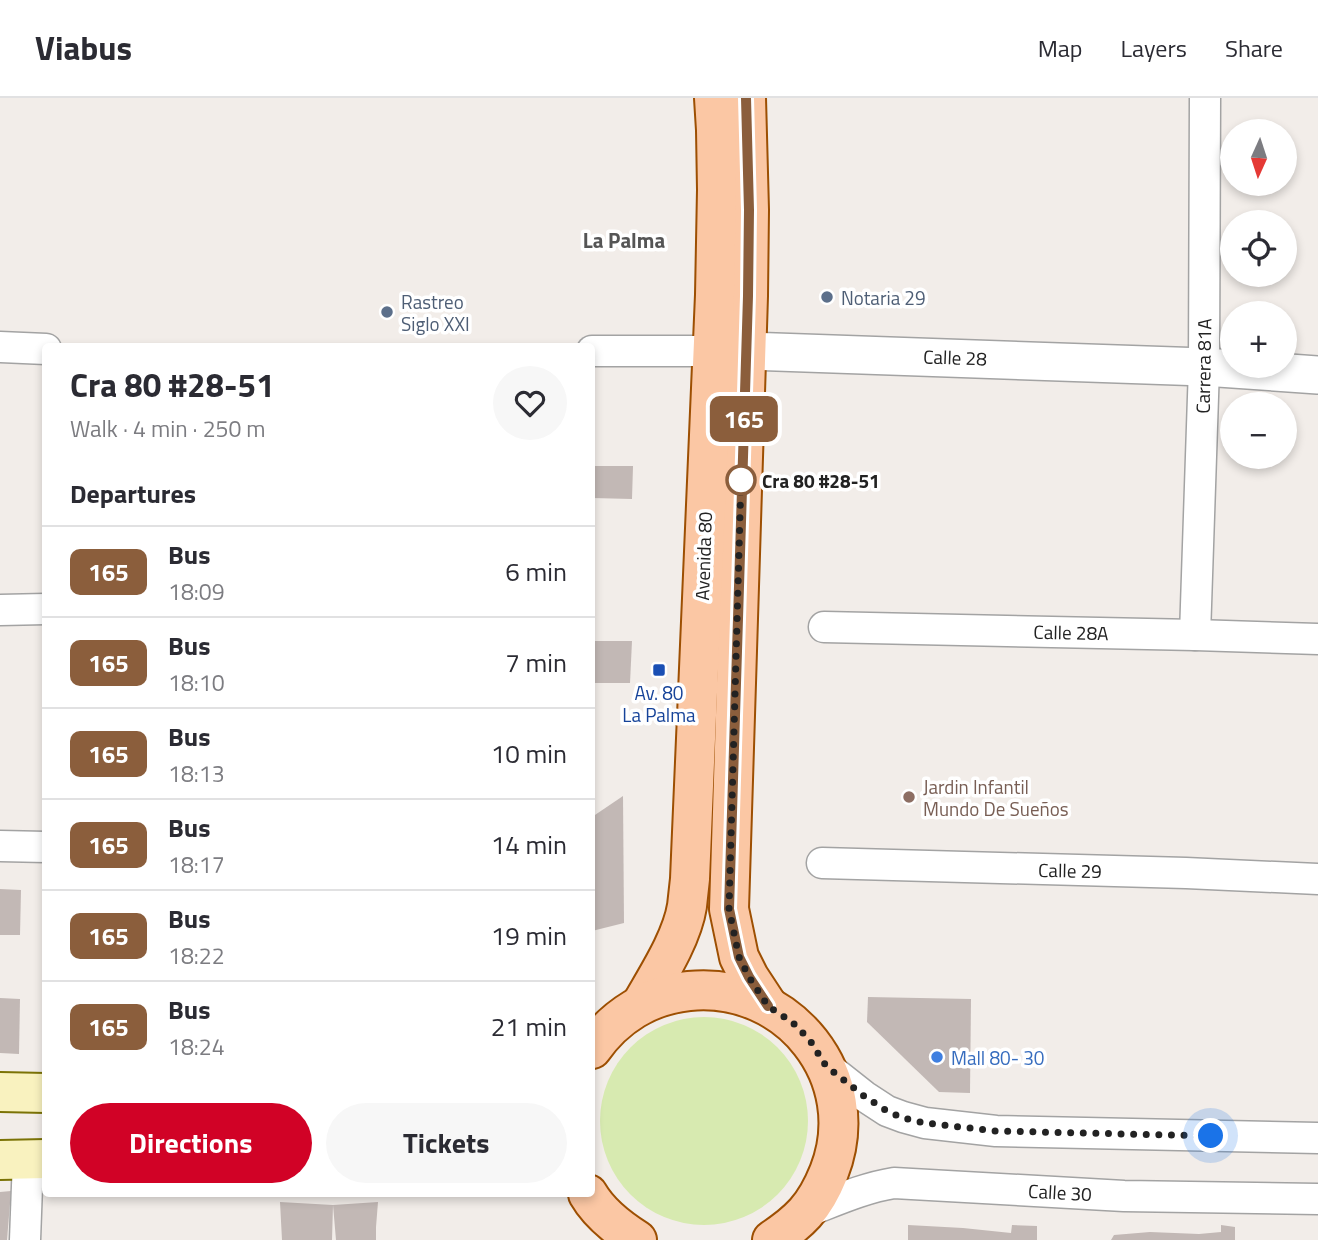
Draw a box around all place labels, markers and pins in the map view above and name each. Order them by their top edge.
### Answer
place label: Notaria 29 [841,283,926,312]
place label: Rastreo Siglo XXI [401,287,470,338]
marker: Notaria 29 [819,289,835,305]
marker: Rastreo Siglo XXI [379,304,395,320]
marker: Cra 80 #28-51 [726,465,756,495]
place label: Cra 80 #28-51 [762,466,880,495]
marker: Av. 80 La Palma [651,662,667,678]
place label: Av. 80 La Palma [622,678,696,729]
place label: Jardin Infantil Mundo De Sueños [923,772,1069,823]
marker: Jardin Infantil Mundo De Sueños [901,789,917,805]
place label: Mall 80- 30 [951,1043,1045,1072]
marker: Mall 80- 30 [929,1049,945,1065]

